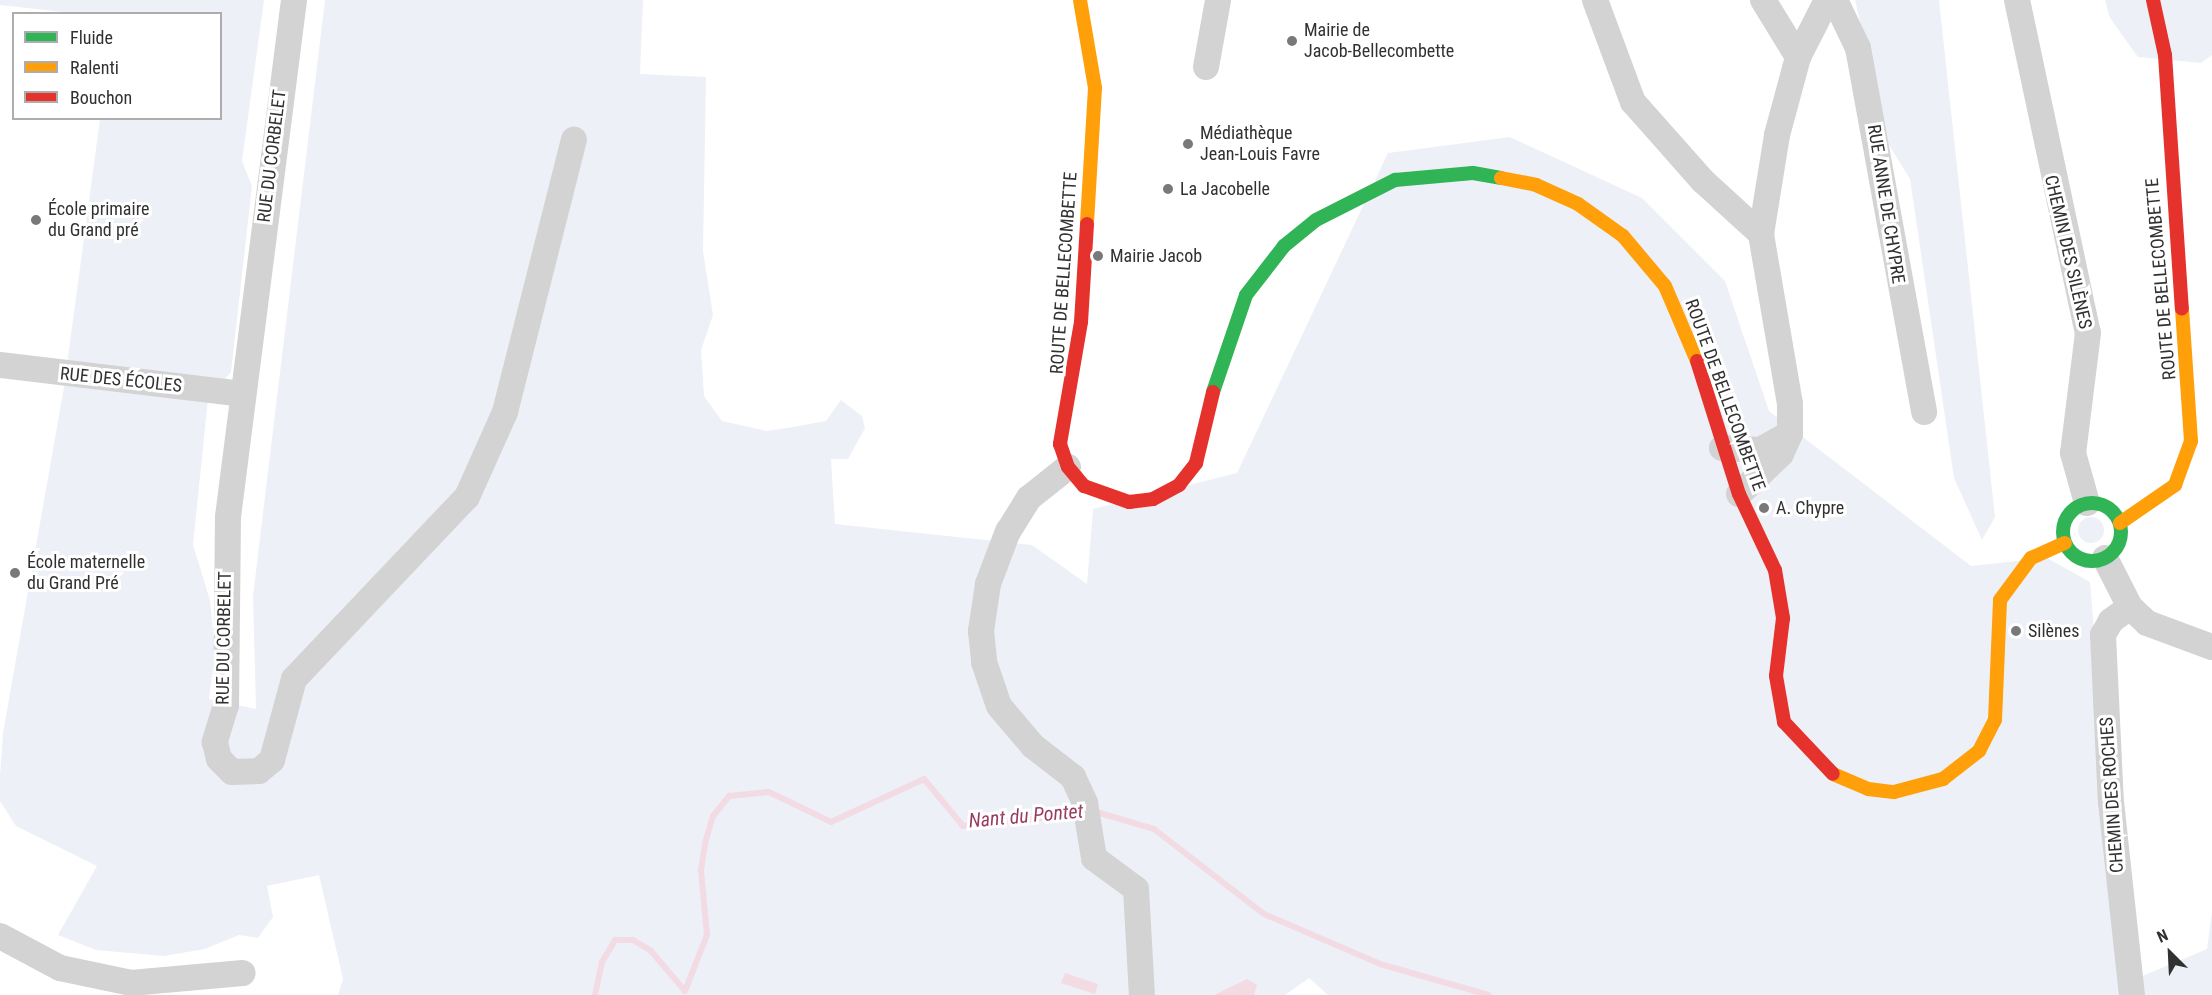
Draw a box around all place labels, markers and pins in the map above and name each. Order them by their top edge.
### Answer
place label: Mairie de Jacob-Bellecombette [1304,20,1454,63]
marker: Mairie de Jacob-Bellecombette [1285,34,1299,48]
place label: Médiathèque Jean-Louis Favre [1200,123,1320,166]
marker: Médiathèque Jean-Louis Favre [1181,137,1195,151]
place label: La Jacobelle [1180,178,1270,200]
marker: La Jacobelle [1161,182,1175,196]
place label: École primaire du Grand pré [48,199,149,242]
marker: École primaire du Grand pré [29,213,43,227]
place label: Mairie Jacob [1110,245,1202,267]
marker: Mairie Jacob [1091,249,1105,263]
place label: A. Chypre [1776,497,1844,519]
marker: A. Chypre [1757,501,1771,515]
place label: École maternelle du Grand Pré [27,552,145,594]
marker: École maternelle du Grand Pré [8,566,22,580]
place label: Silènes [2028,620,2079,642]
marker: Silènes [2009,624,2023,638]

